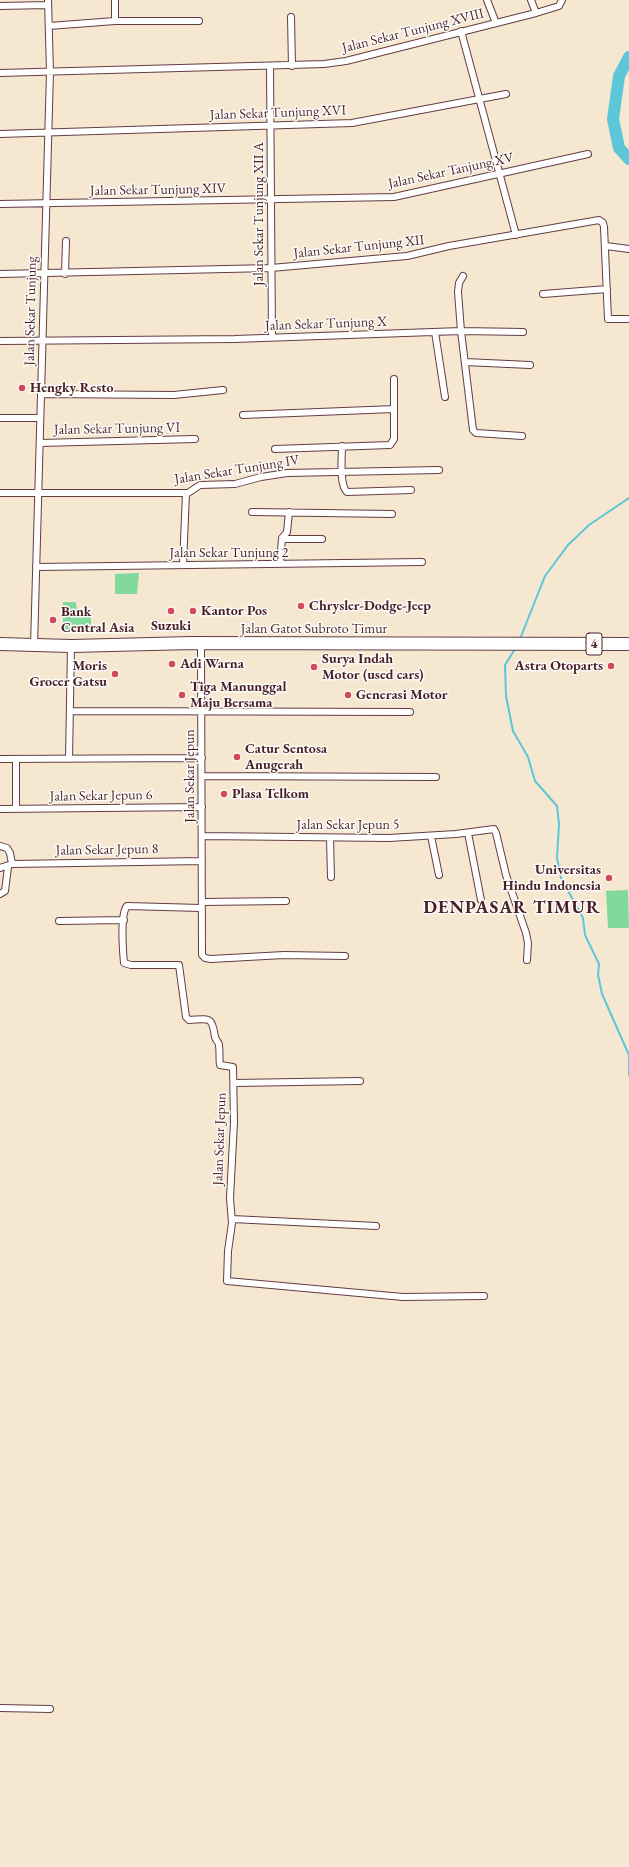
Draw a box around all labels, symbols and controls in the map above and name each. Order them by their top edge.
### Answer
street label: Jalan Sekar Tunjung XVIII [340,5,486,57]
street label: Jalan Sekar Tunjung XVI [210,102,346,124]
street label: Jalan Sekar Tunjung XII A [251,142,267,286]
street label: Jalan Sekar Tanjung XV [387,149,515,193]
street label: Jalan Sekar Tunjung XIV [90,180,226,200]
street label: Jalan Sekar Tunjung XII [293,232,425,262]
street label: Jalan Sekar Tunjung [22,256,40,366]
street label: Jalan Sekar Tunjung X [265,313,387,335]
place label: Hengky Resto [30,380,113,396]
marker: Hengky Resto [17,383,27,393]
street label: Jalan Sekar Tunjung VI [54,419,180,439]
street label: Jalan Sekar Tunjung IV [173,452,301,488]
street label: Jalan Sekar Tunjung 2 [170,545,288,561]
place label: Chrysler-Dodge-Jeep [309,598,431,614]
marker: Chrysler-Dodge-Jeep [296,601,306,611]
place label: Kantor Pos [201,603,267,619]
place label: Bank Central Asia [61,604,134,636]
marker: Suzuki [166,606,176,616]
marker: Kantor Pos [188,606,198,616]
marker: Bank Central Asia [48,615,58,625]
place label: Suzuki [151,618,191,634]
street label: Jalan Gatot Subroto Timur [241,621,387,637]
road number: 4 [586,633,602,655]
place label: Surya Indah Motor (used cars) [322,651,424,684]
place label: Adi Warna [180,656,244,672]
place label: Moris Grocer Gatsu [30,658,107,690]
place label: Astra Otoparts [515,658,603,674]
marker: Adi Warna [167,659,177,669]
marker: Astra Otoparts [606,661,616,671]
marker: Surya Indah Motor (used cars) [309,662,319,672]
marker: Moris Grocer Gatsu [110,669,120,679]
place label: Tiga Manunggal Maju Bersama [190,679,286,712]
place label: Generasi Motor [356,687,448,703]
marker: Tiga Manunggal Maju Bersama [177,690,187,700]
marker: Generasi Motor [343,690,353,700]
street label: Jalan Sekar Jepun [182,729,198,823]
place label: Catur Sentosa Anugerah [245,741,327,774]
marker: Catur Sentosa Anugerah [232,752,242,762]
place label: Plasa Telkom [232,786,309,802]
street label: Jalan Sekar Jepun 6 [49,787,153,805]
marker: Plasa Telkom [219,789,229,799]
street label: Jalan Sekar Jepun 5 [297,817,399,833]
street label: Jalan Sekar Jepun 8 [55,841,159,859]
place label: Universitas Hindu Indonesia [502,862,601,894]
marker: Universitas Hindu Indonesia [604,873,614,883]
district label: DENPASAR TIMUR [423,897,601,919]
street label: Jalan Sekar Jepun [210,1092,230,1186]

